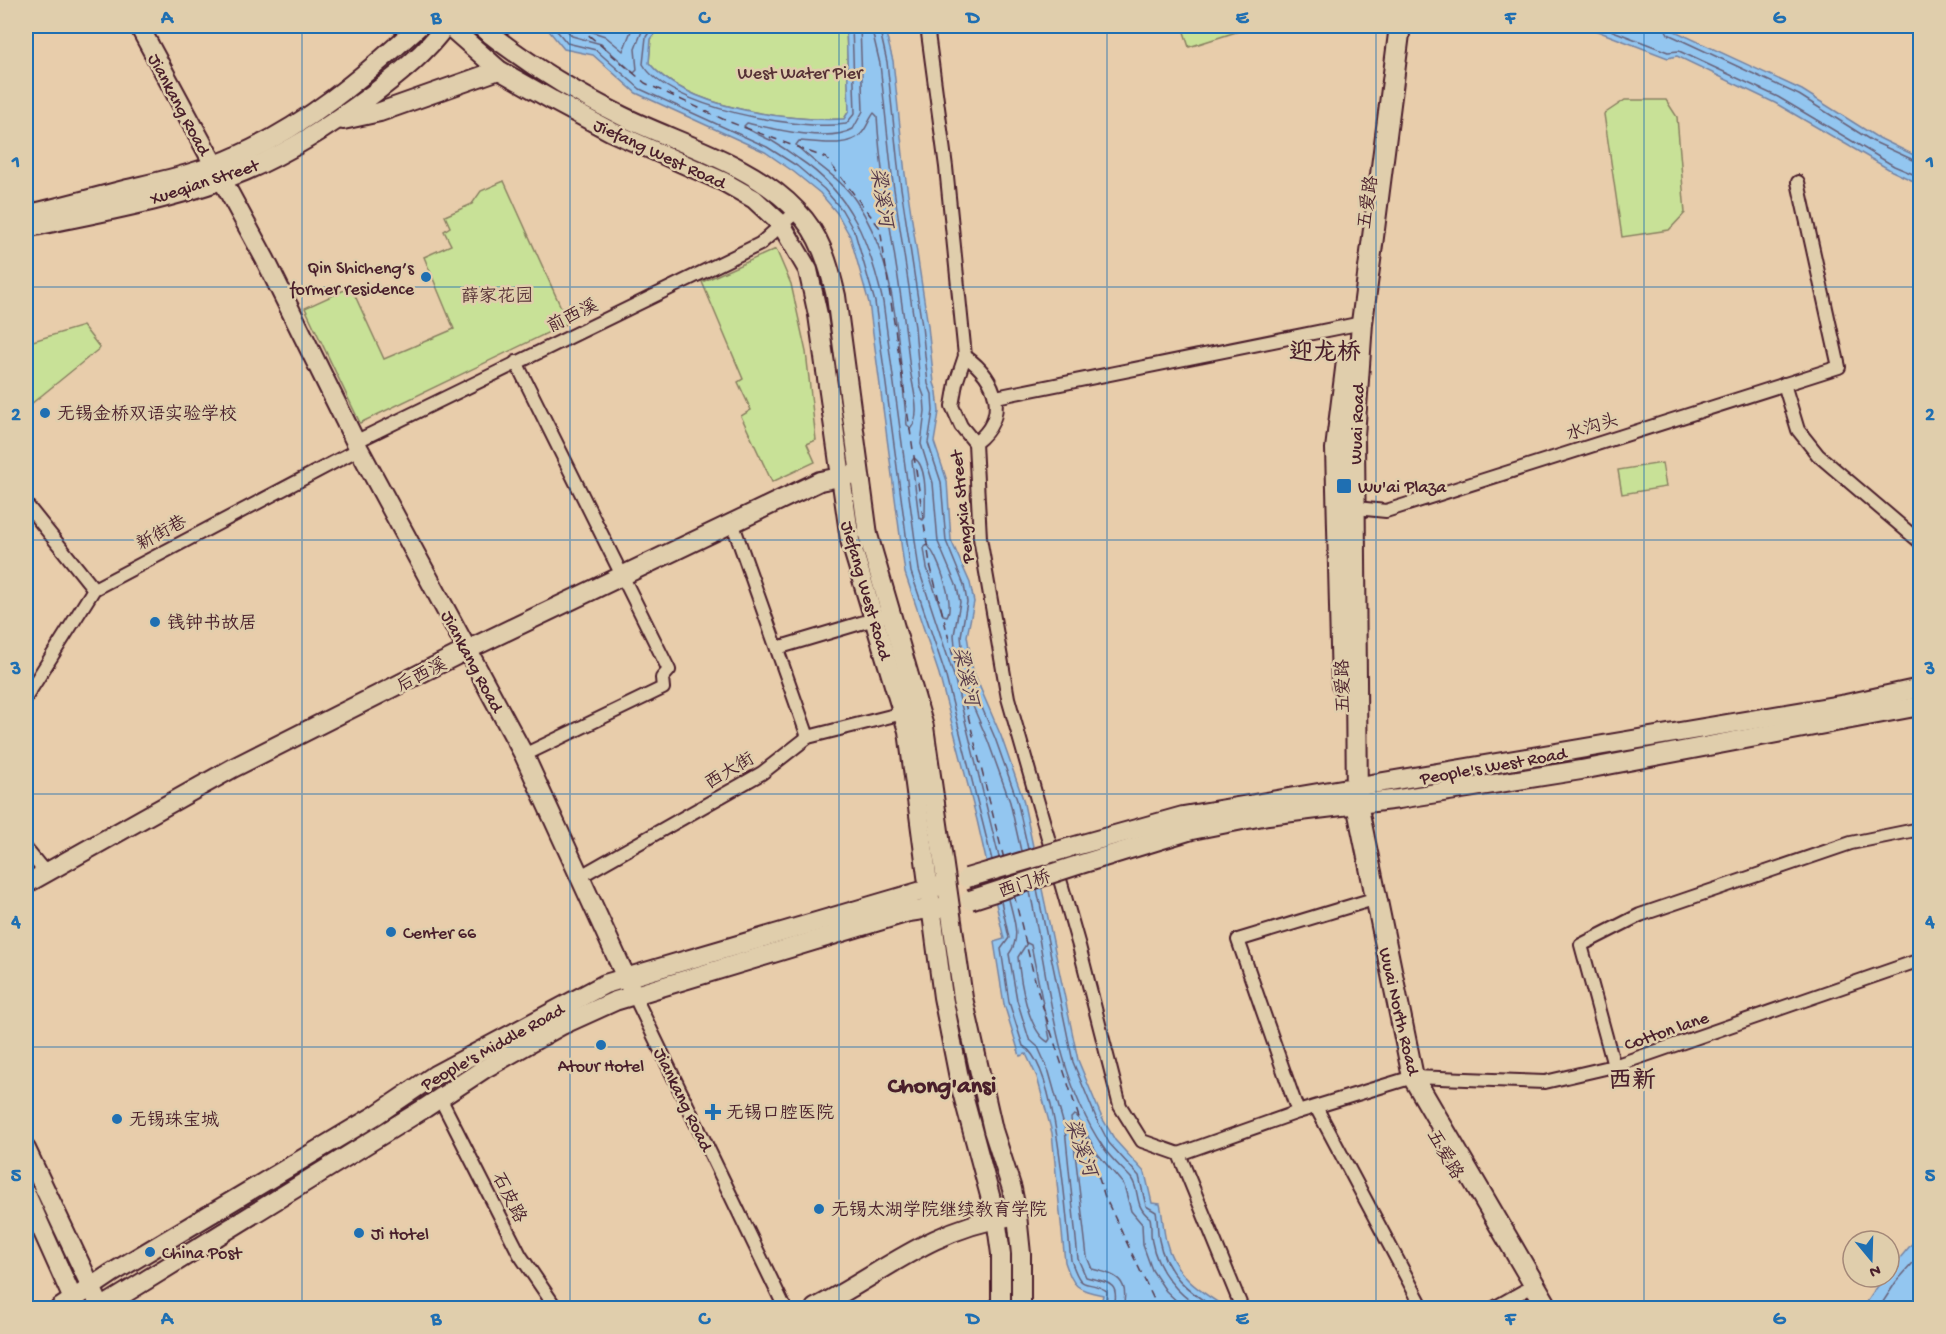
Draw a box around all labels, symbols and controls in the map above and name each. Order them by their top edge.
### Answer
text: A [160,8,175,31]
text: B [430,8,442,31]
text: C [698,8,712,31]
text: D [964,8,980,31]
text: E [1236,8,1250,31]
text: F [1504,8,1517,31]
text: G [1773,8,1787,31]
street label: Jiankang Road [142,51,214,161]
park label: West Water Pier [738,64,864,85]
street label: Jiefang West Road [590,115,730,196]
text: 1 [11,152,20,175]
text: 1 [1925,152,1934,175]
street label: Xueqian Street [147,155,263,211]
water label: 梁溪河 [863,166,898,232]
street label: 五爱路 [1354,174,1384,231]
place label: Qin Shicheng’s former residence [289,259,415,301]
marker: Qin Shicheng’s former residence [419,270,433,284]
park label: 薛家花园 [461,286,533,308]
street label: 前西溪 [544,295,602,339]
district label: 迎龙桥 [1289,339,1361,369]
street label: Wuai Road [1347,382,1370,465]
place label: 无锡金桥双语实验学校 [57,404,237,426]
text: 2 [11,405,21,428]
text: 2 [1925,405,1935,428]
marker: 无锡金桥双语实验学校 [38,406,52,420]
street label: 水沟头 [1564,409,1622,447]
street label: Pengxia Street [947,447,980,565]
marker: Wu'ai Plaza [1335,477,1353,495]
place label: Wu'ai Plaza [1358,478,1447,499]
street label: 新街巷 [133,511,191,556]
street label: Jiefang West Road [835,519,895,664]
street label: Jiankang Road [435,608,507,718]
place label: 钱钟书故居 [167,613,257,635]
marker: 钱钟书故居 [148,615,162,629]
water label: 梁溪河 [946,645,984,712]
street label: 后西溪 [393,654,451,698]
text: 3 [10,659,21,682]
street label: 五爱路 [1333,659,1355,713]
text: 3 [1924,659,1935,682]
street label: People's West Road [1418,744,1570,791]
street label: 西大街 [701,748,759,795]
street label: 西门桥 [996,866,1054,904]
text: 4 [10,912,21,935]
text: 4 [1924,912,1935,935]
place label: Center 66 [403,924,477,945]
marker: Center 66 [384,925,398,939]
street label: Wuai North Road [1373,946,1423,1079]
street label: People's Middle Road [417,999,570,1097]
street label: Cotton lane [1622,1008,1712,1057]
marker: Atour Hotel [594,1038,608,1052]
street label: Jiankang Road [648,1045,716,1156]
place label: Atour Hotel [558,1057,644,1078]
district label: 西新 [1608,1067,1656,1097]
district label: Chong'ansi [888,1073,996,1102]
marker: 无锡口腔医院 [704,1103,722,1121]
place label: 无锡口腔医院 [726,1103,834,1125]
place label: 无锡珠宝城 [129,1110,219,1132]
marker: 无锡珠宝城 [110,1112,124,1126]
water label: 梁溪河 [1058,1115,1103,1183]
street label: 五爱路 [1421,1126,1467,1184]
text: 5 [11,1166,22,1189]
text: 5 [1925,1166,1936,1189]
street label: 石皮路 [486,1169,530,1227]
place label: 无锡太湖学院继续教育学院 [831,1200,1047,1222]
marker: 无锡太湖学院继续教育学院 [812,1202,826,1216]
place label: Ji Hotel [371,1225,429,1246]
marker: Ji Hotel [352,1226,366,1240]
north arrow [1841,1229,1901,1289]
place label: China Post [162,1244,243,1265]
marker: China Post [143,1245,157,1259]
text: N [1866,1259,1883,1281]
text: A [160,1309,175,1332]
text: B [430,1309,442,1332]
text: C [698,1309,712,1332]
text: D [964,1309,980,1332]
text: E [1236,1309,1250,1332]
text: F [1504,1309,1517,1332]
text: G [1773,1309,1787,1332]

